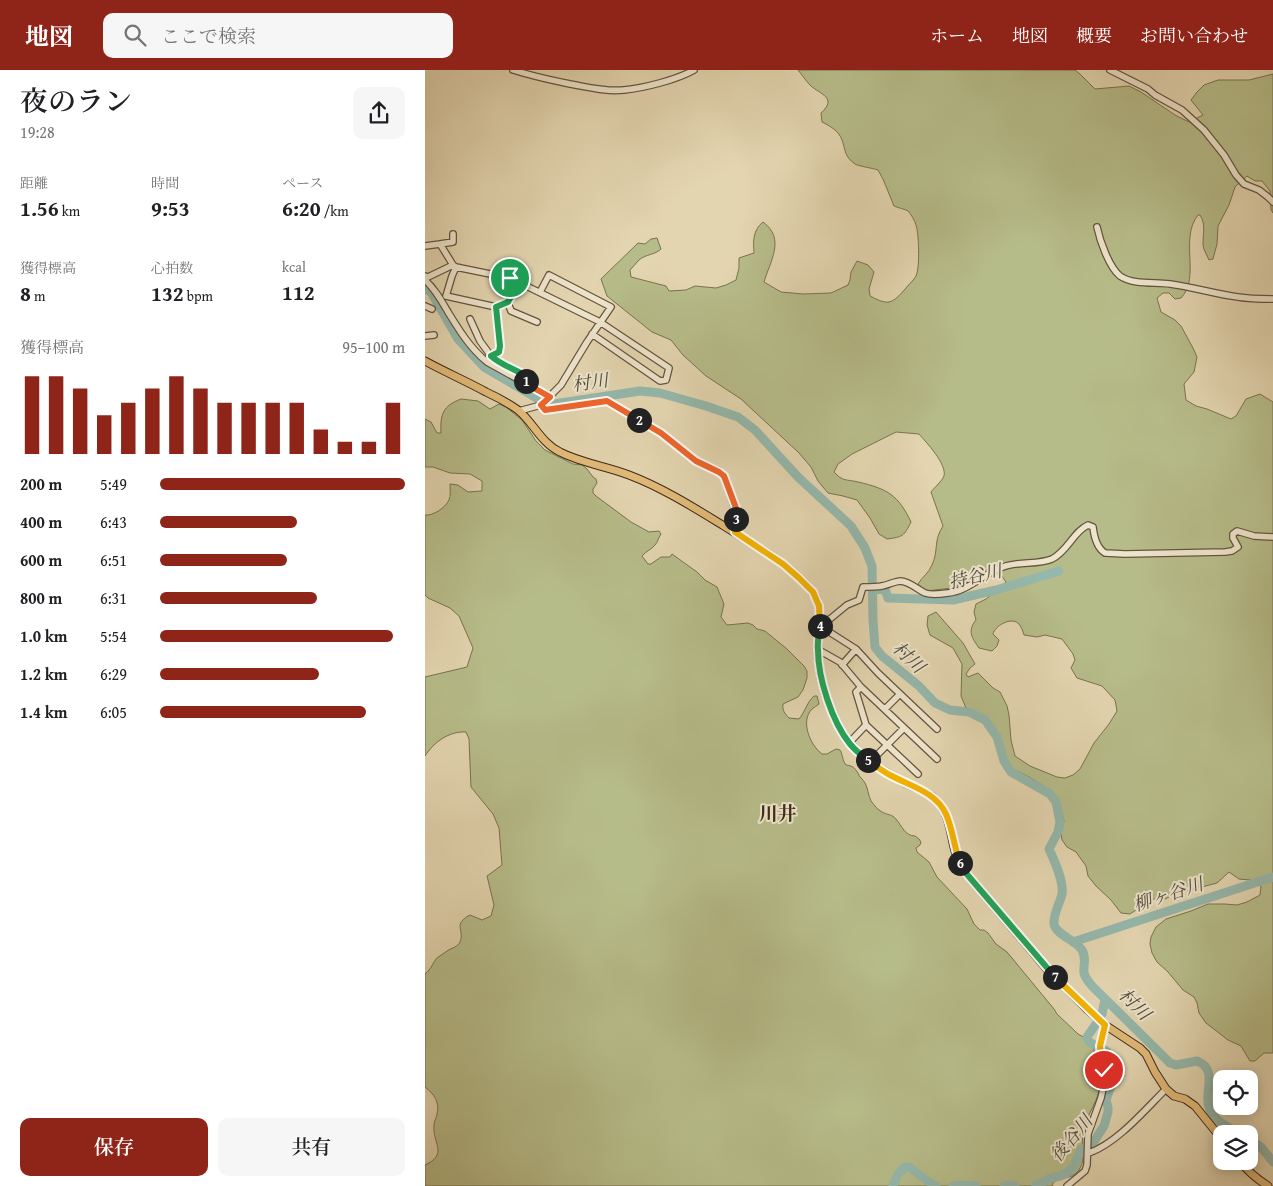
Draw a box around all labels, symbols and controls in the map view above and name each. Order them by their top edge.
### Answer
search box [103,13,453,58]
text: 地図 [25,19,73,54]
icon: search [121,21,149,49]
text: ここで検索 [161,22,256,50]
text: ホーム [930,22,984,49]
text: 地図 [1012,22,1048,49]
text: 概要 [1076,22,1112,49]
text: お問い合わせ [1140,22,1248,49]
text: 夜のラン [20,80,132,121]
button: share [353,87,405,139]
text: 19:28 [20,120,55,144]
text: 距離 [20,173,48,193]
text: 時間 [151,173,179,193]
text: ペース [282,173,323,193]
text: 1.56 [20,193,59,224]
text: 9:53 [151,193,190,224]
text: 6:20 [282,193,321,224]
text: km [59,201,80,221]
text: /km [321,201,349,221]
text: kcal [282,257,306,277]
pin [489,257,531,299]
text: 獲得標高 [20,258,76,278]
text: 心拍数 [151,258,193,278]
icon: arrive [496,264,524,292]
text: 112 [282,277,315,308]
text: 8 [20,278,31,309]
text: 132 [151,278,184,309]
text: m [31,286,45,306]
text: bpm [184,286,213,306]
text: 獲得標高 [20,335,84,359]
text: 95–100 m [342,335,405,359]
water label: 村川 [570,366,612,398]
pin: 1 [513,368,539,394]
text: 1 [523,371,530,391]
pin: 2 [627,408,651,432]
text: 2 [636,410,643,430]
text: 200 m [20,472,62,496]
text: 5:49 [100,472,127,496]
pin: 3 [723,506,749,532]
text: 3 [733,509,740,529]
text: 400 m [20,510,62,534]
text: 6:43 [100,510,127,534]
text: 600 m [20,548,62,572]
text: 6:51 [100,548,127,572]
water label: 持谷川 [946,556,1006,595]
text: 800 m [20,586,62,610]
text: 6:31 [100,586,127,610]
pin: 4 [807,614,833,638]
text: 4 [817,616,824,636]
text: 1.0 km [20,624,67,648]
text: 5:54 [100,624,127,648]
water label: 村川 [887,635,933,681]
text: 1.2 km [20,662,67,686]
text: 6:29 [100,662,127,686]
text: 1.4 km [20,700,67,724]
text: 6:05 [100,700,127,724]
pin: 5 [855,748,881,772]
text: 5 [865,750,872,770]
district label: 川井 [759,799,797,827]
pin: 6 [947,850,973,876]
text: 6 [957,853,964,873]
water label: 柳ヶ谷川 [1130,869,1208,918]
pin: 7 [1043,964,1067,990]
text: 7 [1052,967,1059,987]
water label: 村川 [1113,982,1159,1028]
pin [1083,1049,1125,1091]
icon: check [1090,1056,1118,1084]
map controls [1213,1070,1258,1170]
button: locate [1213,1070,1258,1115]
water label: 後谷川 [1043,1107,1100,1167]
button: 保存 [20,1118,208,1176]
button: 共有 [218,1118,405,1176]
button: layers [1213,1125,1258,1170]

